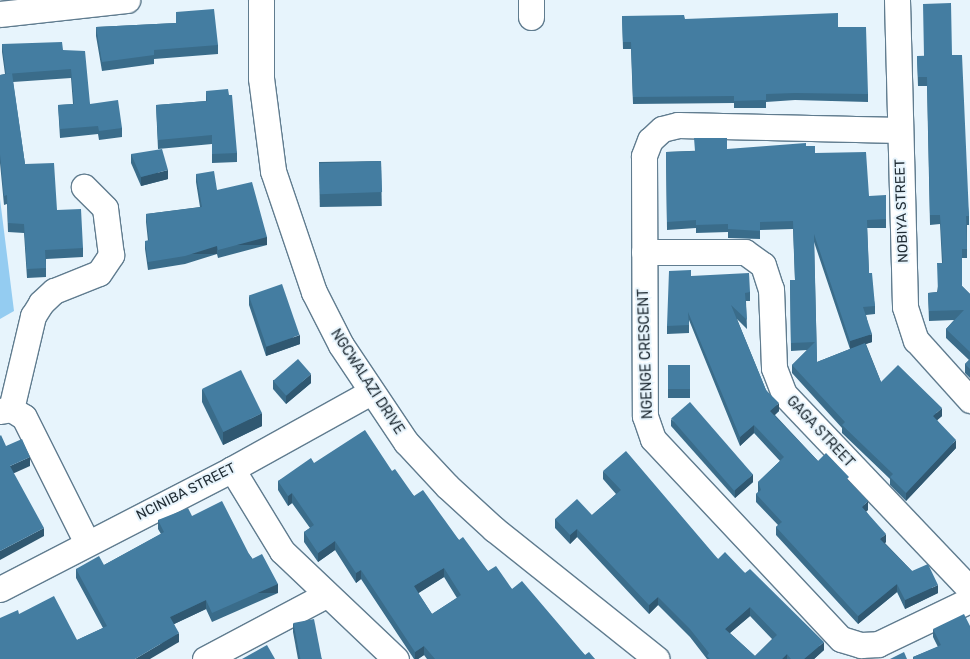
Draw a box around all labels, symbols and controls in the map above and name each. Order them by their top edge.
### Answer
street label: NOBIYA STREET [892,159,912,263]
street label: NGENGE CRESCENT [635,289,657,419]
street label: NGCWALAZI DRIVE [327,326,407,438]
street label: GAGA STREET [783,393,857,471]
street label: NCINIBA STREET [133,460,239,524]

